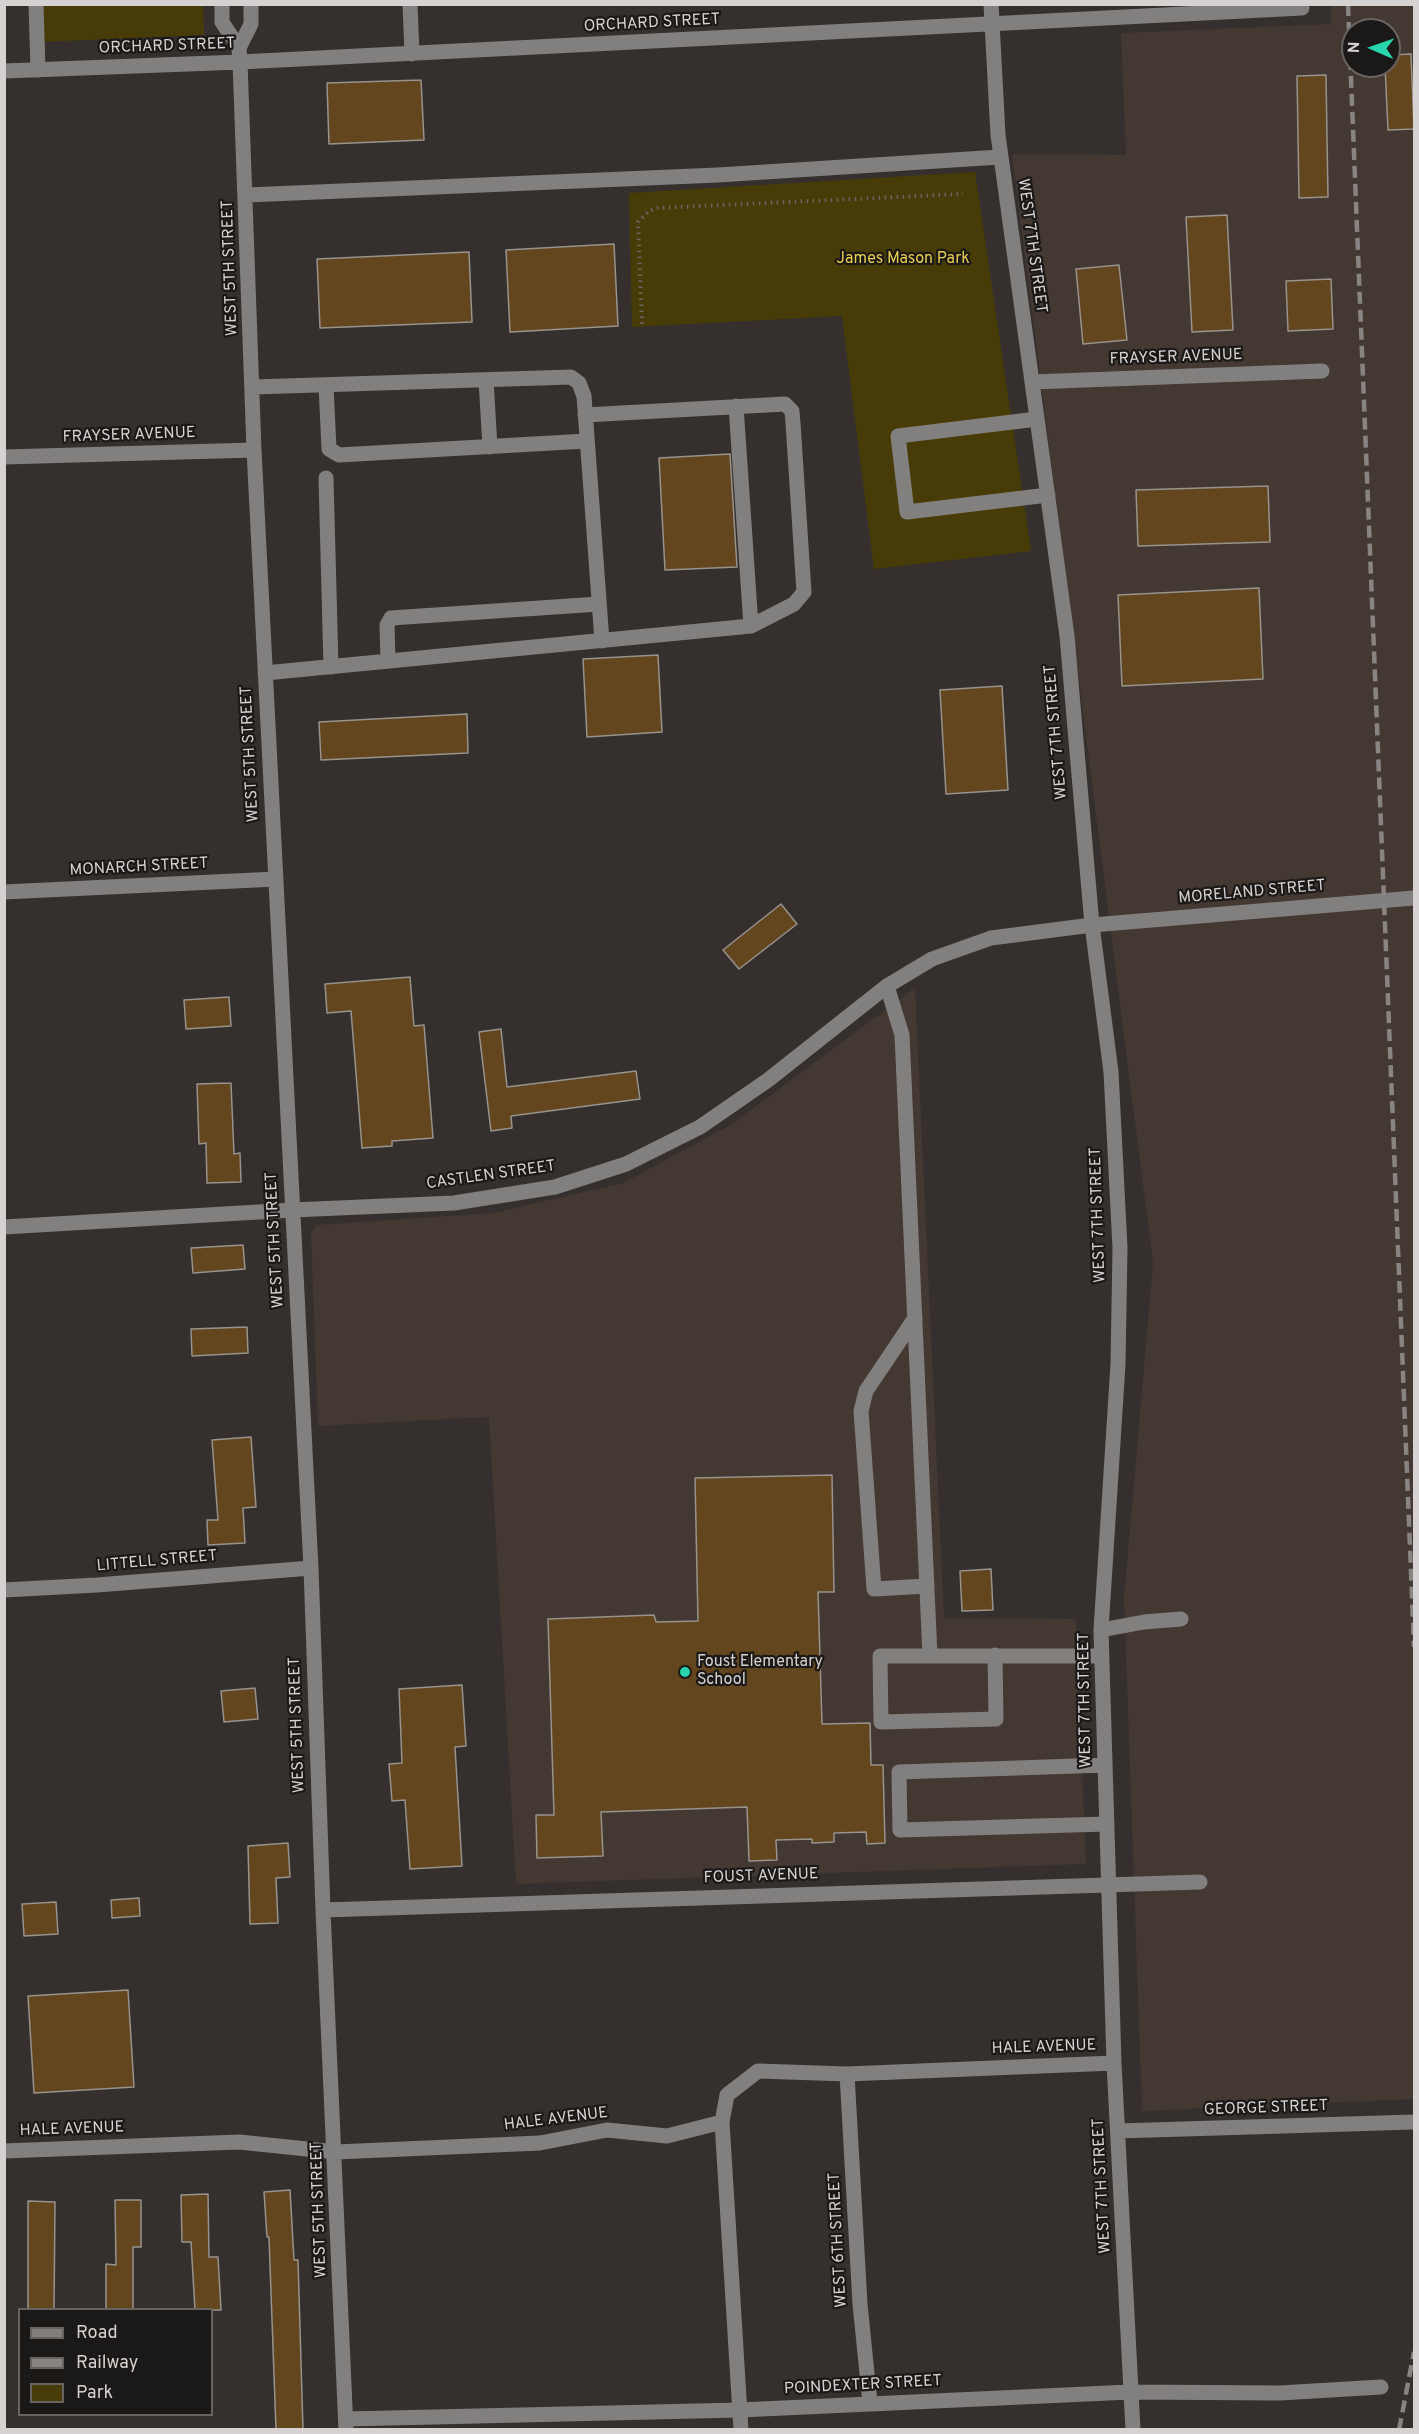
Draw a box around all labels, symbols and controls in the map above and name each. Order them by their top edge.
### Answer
street label: ORCHARD STREET [583,11,721,37]
north arrow [1341,18,1401,78]
street label: ORCHARD STREET [98,35,236,59]
text: N [1345,41,1365,54]
street label: WEST 7TH STREET [1012,177,1050,315]
street label: WEST 5TH STREET [219,199,243,337]
park label: James Mason Park [836,250,970,270]
street label: FRAYSER AVENUE [1109,346,1243,370]
street label: FRAYSER AVENUE [62,424,196,448]
street label: WEST 7TH STREET [1042,664,1072,800]
street label: WEST 5TH STREET [238,685,264,823]
street label: MONARCH STREET [69,855,209,881]
street label: MORELAND STREET [1178,877,1326,909]
street label: WEST 7TH STREET [1087,1147,1111,1283]
street label: CASTLEN STREET [425,1157,557,1195]
street label: WEST 5TH STREET [263,1171,289,1309]
street label: LITTELL STREET [96,1547,218,1577]
street label: WEST 7TH STREET [1075,1632,1097,1768]
place label: Foust Elementary School [697,1653,823,1691]
street label: WEST 5TH STREET [286,1656,310,1794]
marker: Foust Elementary School [678,1665,692,1679]
street label: FOUST AVENUE [703,1865,819,1889]
street label: HALE AVENUE [991,2037,1097,2059]
street label: GEORGE STREET [1204,2097,1328,2121]
street label: HALE AVENUE [503,2104,609,2136]
street label: WEST 7TH STREET [1090,2118,1116,2254]
street label: HALE AVENUE [19,2119,125,2141]
street label: WEST 5TH STREET [308,2141,332,2279]
street label: WEST 6TH STREET [826,2172,852,2308]
legend [18,2308,213,2416]
text: Road [76,2322,118,2345]
text: Railway [76,2352,138,2375]
street label: POINDEXTER STREET [784,2372,942,2400]
text: Park [76,2382,113,2405]

